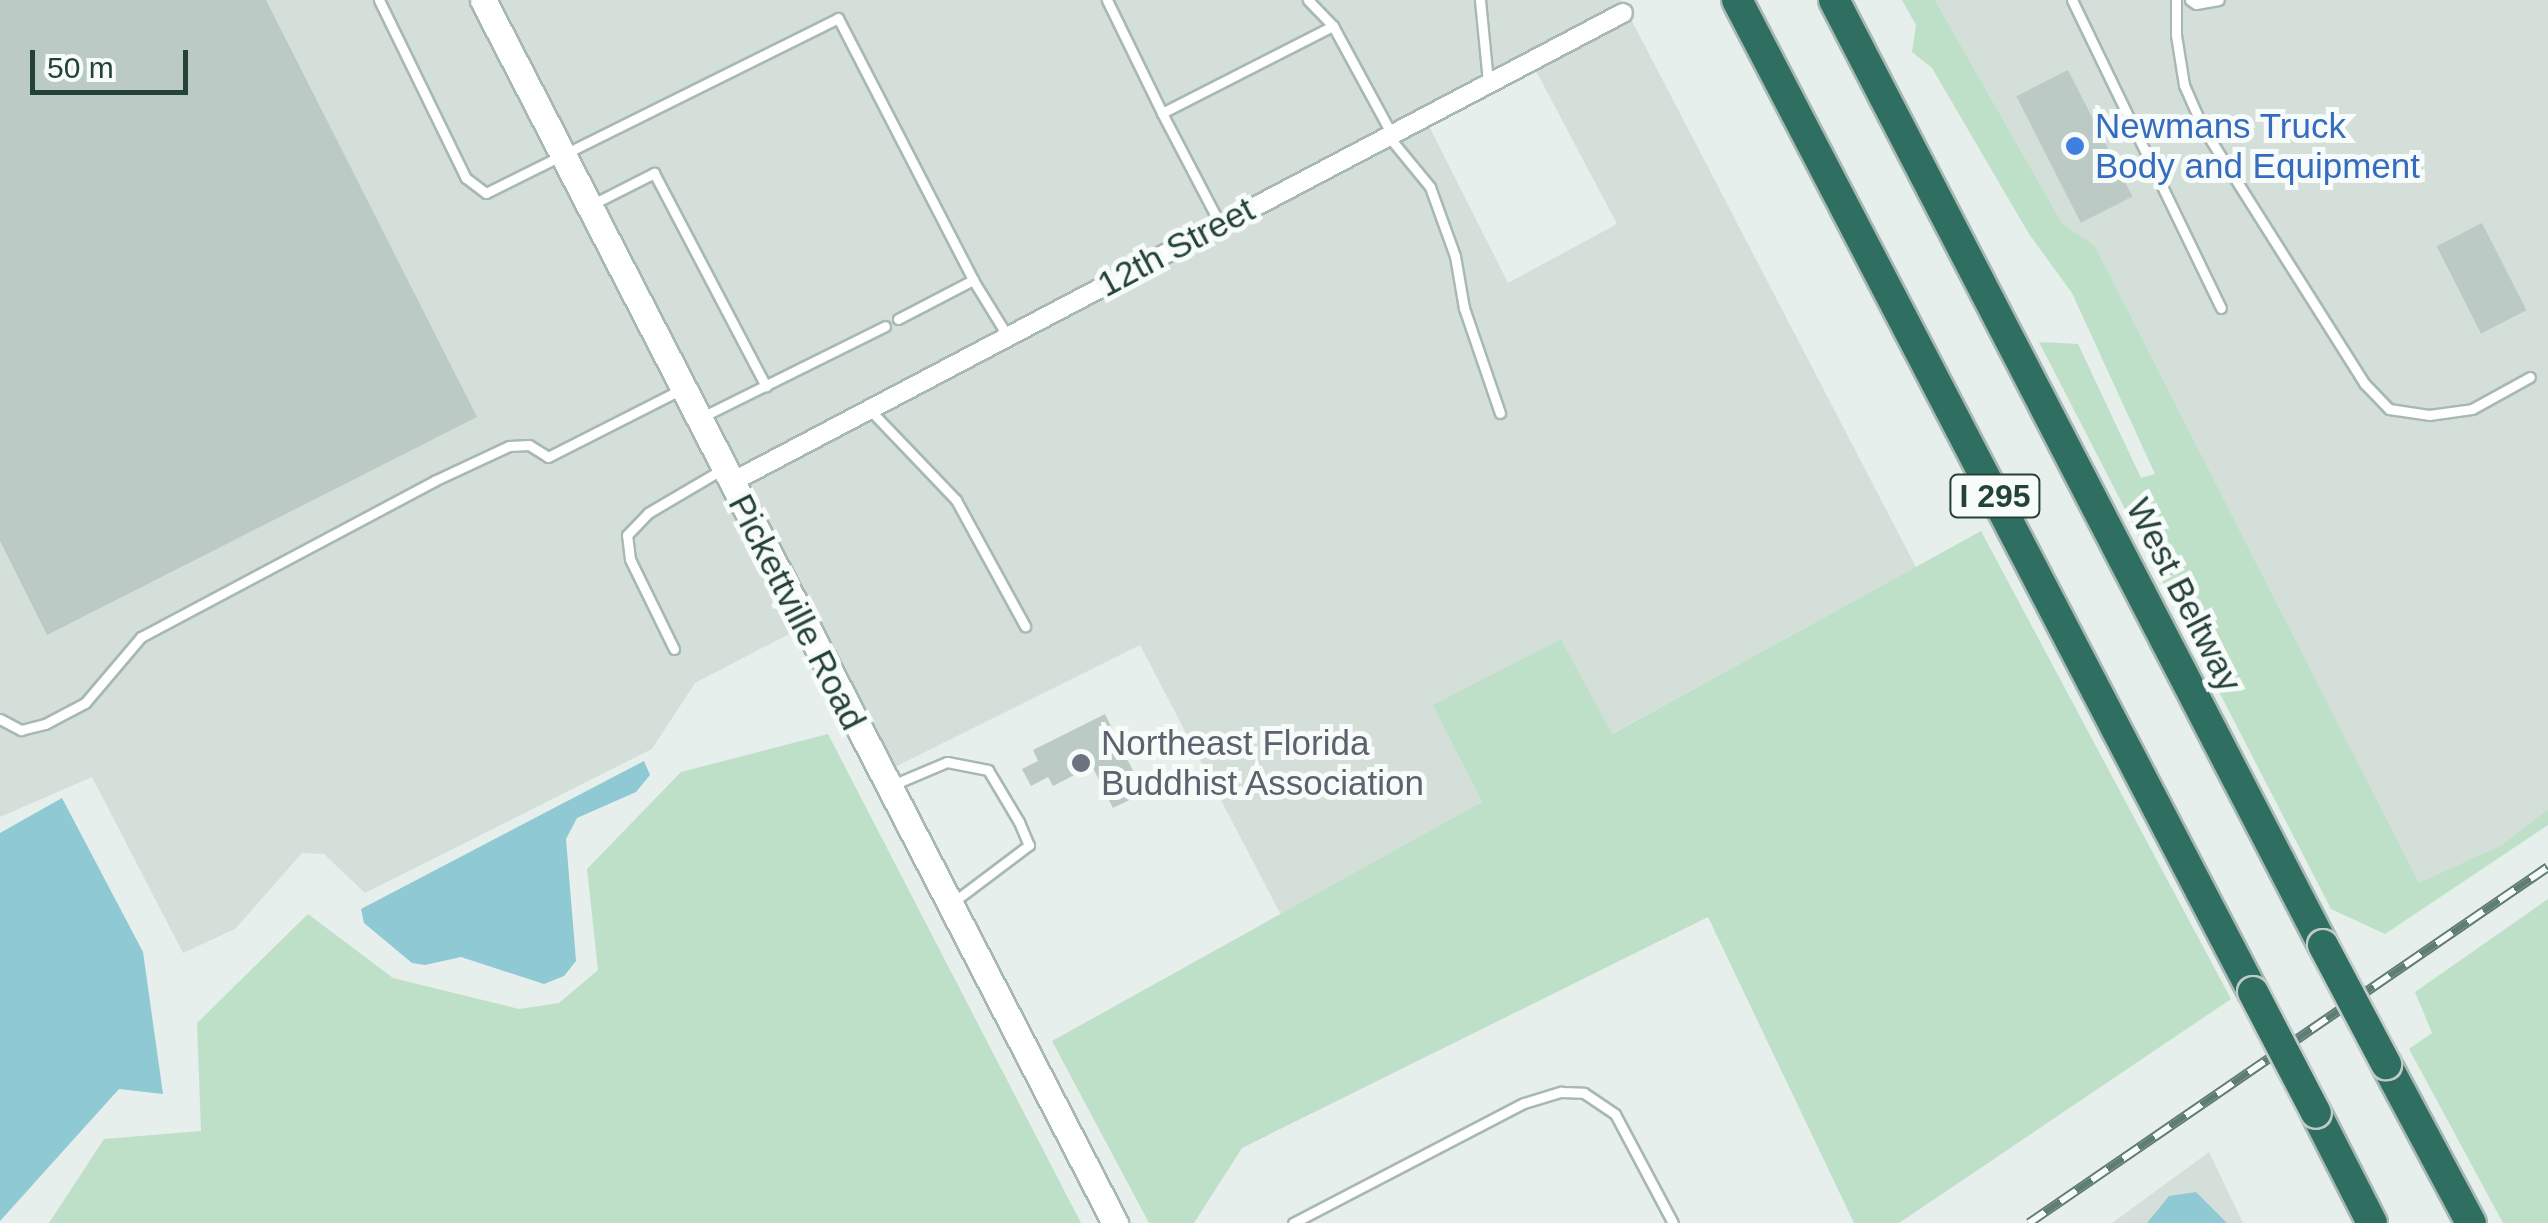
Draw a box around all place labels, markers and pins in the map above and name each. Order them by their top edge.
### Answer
place label: Newmans Truck Body and Equipment [2095,105,2420,187]
marker: Newmans Truck Body and Equipment [2064,135,2086,157]
place label: Northeast Florida Buddhist Association [1101,722,1426,804]
marker: Northeast Florida Buddhist Association [1070,752,1092,774]

